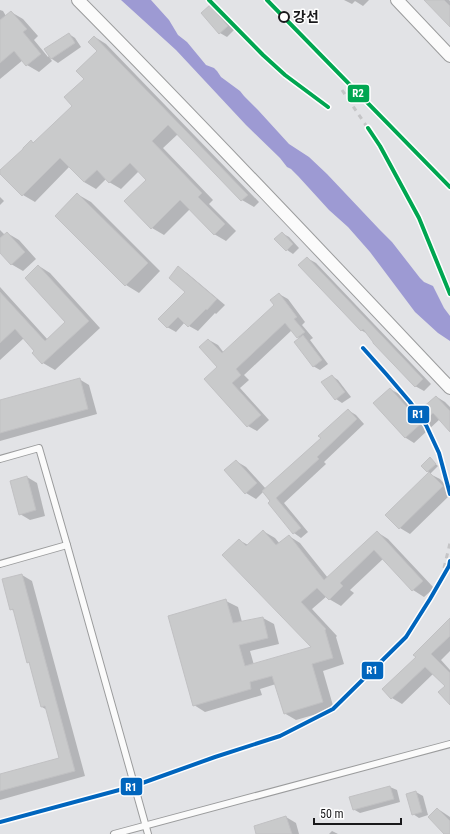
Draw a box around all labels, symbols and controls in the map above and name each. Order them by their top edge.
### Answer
place label: 강선 [293,9,319,25]
marker: 강선 [278,11,290,23]
line badge: R2 [347,84,370,103]
text: R2 [352,87,364,100]
line badge: R1 [407,405,430,424]
text: R1 [412,408,424,421]
line badge: R1 [361,661,384,680]
text: R1 [366,664,378,677]
line badge: R1 [120,777,143,796]
text: R1 [125,781,137,794]
scale bar [314,800,401,826]
text: 50 m [320,807,344,821]

